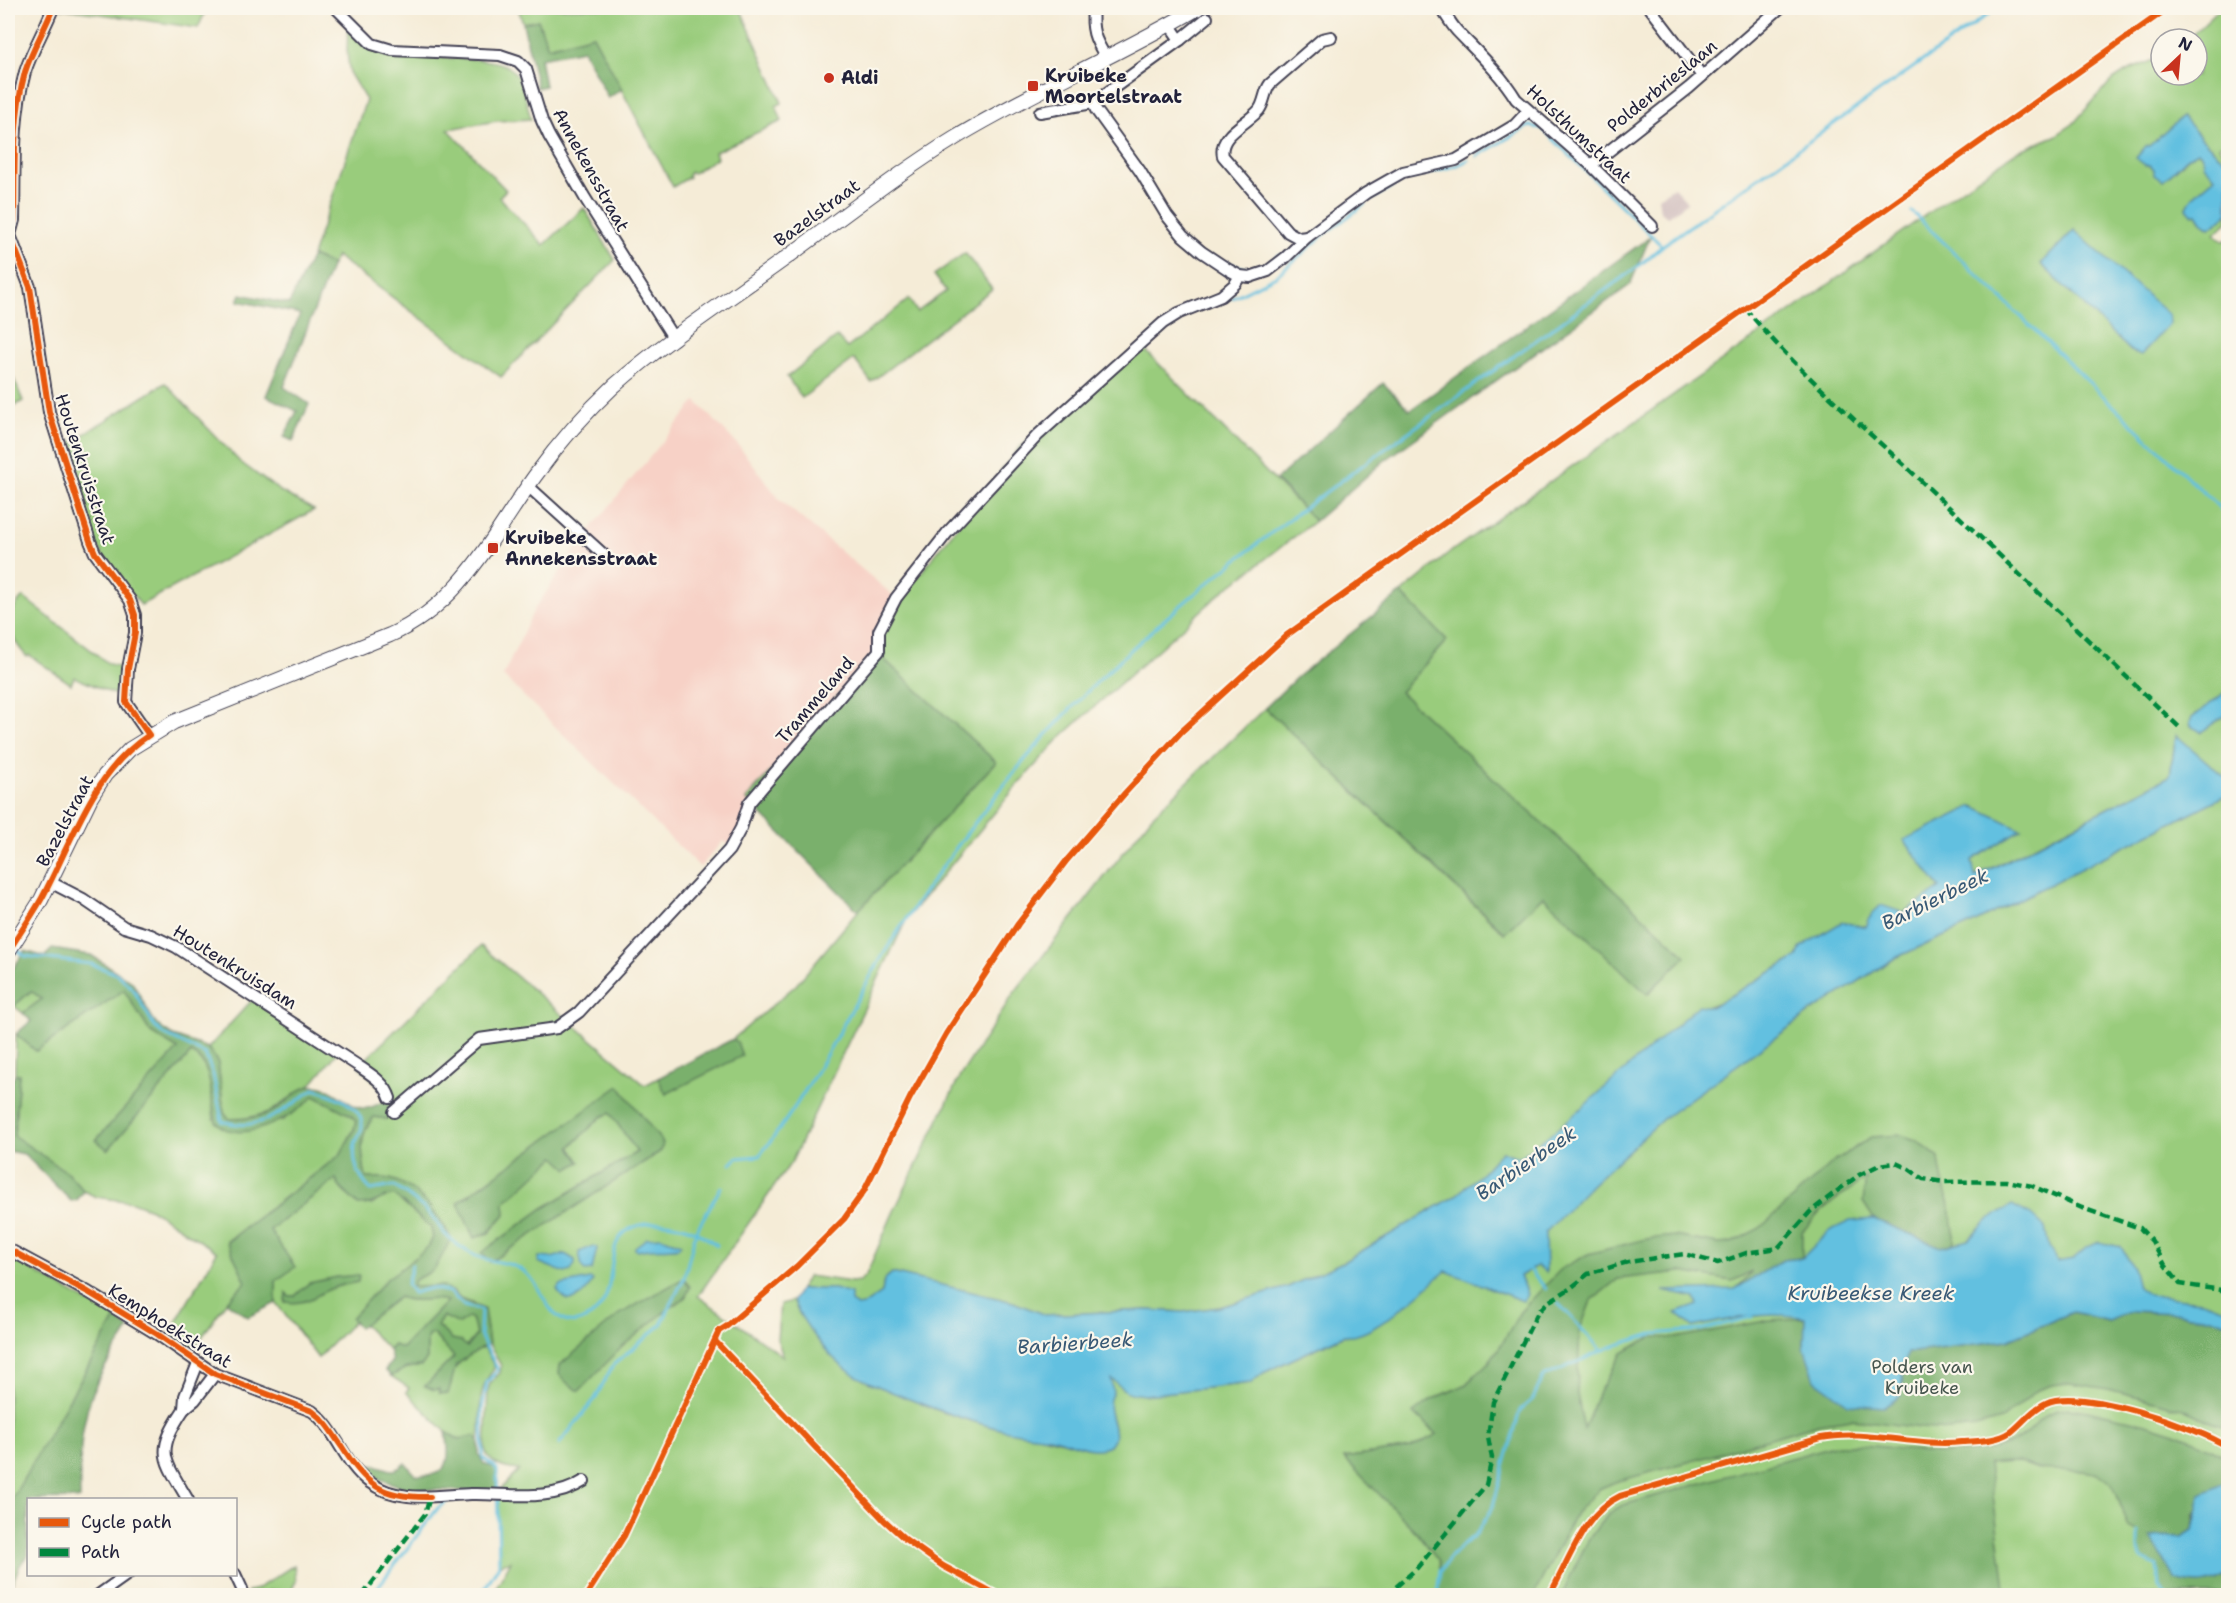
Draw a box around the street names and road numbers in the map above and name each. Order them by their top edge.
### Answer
street label: Polderbrieslaan [1602,34,1722,138]
street label: Holsthumstraat [1521,79,1637,189]
street label: Annekensstraat [547,104,635,236]
street label: Bazelstraat [769,174,865,252]
street label: Houtenkruisstraat [49,390,121,548]
street label: Trammeland [771,651,859,749]
street label: Bazelstraat [31,771,99,871]
street label: Houtenkruisdam [168,919,302,1015]
street label: Kemphoekstraat [103,1278,237,1374]

